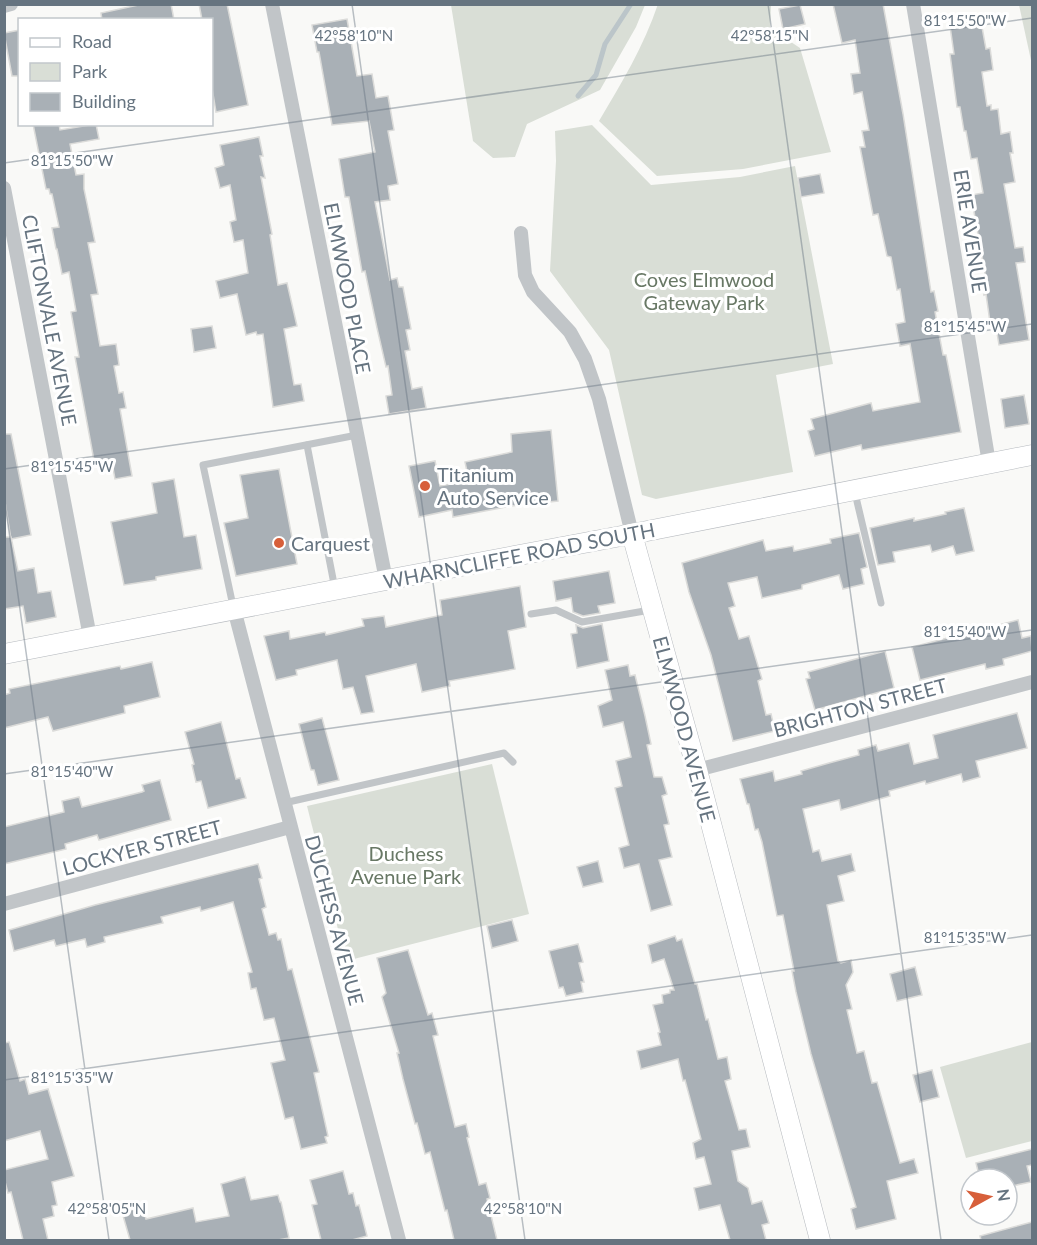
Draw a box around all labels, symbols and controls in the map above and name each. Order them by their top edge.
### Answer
text: 81°15'50"W [924,11,1007,29]
legend [18,18,213,126]
text: 42°58'10"N [315,26,393,44]
text: 42°58'15"N [731,26,809,44]
text: Road [72,30,112,52]
text: Park [72,60,108,82]
text: Building [72,90,136,112]
text: 81°15'50"W [31,151,114,169]
street label: ERIE AVENUE [949,168,993,294]
street label: ELMWOOD PLACE [320,200,376,376]
street label: CLIFTONVALE AVENUE [18,213,82,427]
park label: Coves Elmwood Gateway Park [634,267,774,314]
text: 81°15'45"W [924,317,1007,335]
text: 81°15'45"W [31,457,114,475]
place label: Titanium Auto Service [437,462,549,509]
marker: Titanium Auto Service [418,479,432,493]
street label: WHARNCLIFFE ROAD SOUTH [381,517,657,593]
place label: Carquest [291,531,370,555]
marker: Carquest [272,536,286,550]
text: 81°15'40"W [924,622,1007,640]
street label: ELMWOOD AVENUE [649,633,721,825]
street label: BRIGHTON STREET [771,672,950,742]
text: 81°15'40"W [31,762,114,780]
street label: LOCKYER STREET [60,814,224,880]
street label: DUCHESS AVENUE [301,832,369,1008]
park label: Duchess Avenue Park [351,841,462,888]
text: 81°15'35"W [924,928,1007,946]
text: 81°15'35"W [31,1068,114,1086]
north arrow [959,1167,1019,1227]
text: N [994,1187,1015,1202]
text: 42°58'05"N [68,1199,146,1217]
text: 42°58'10"N [484,1199,562,1217]

